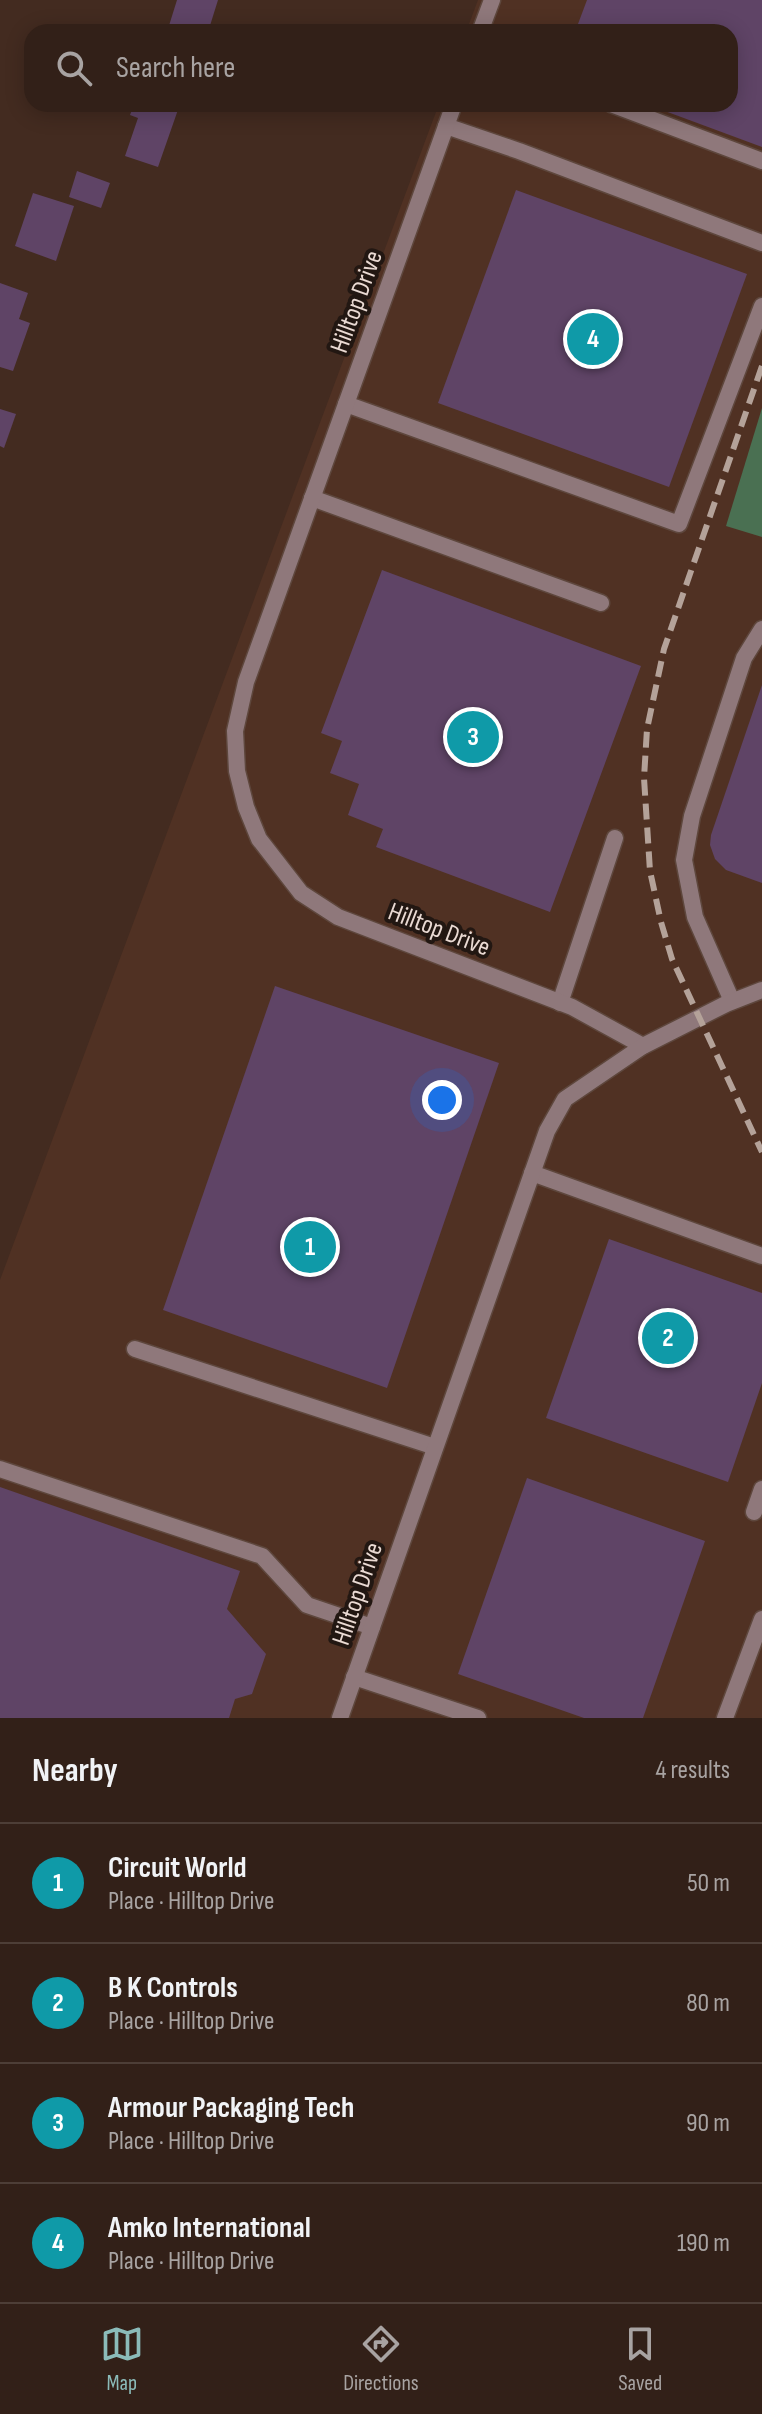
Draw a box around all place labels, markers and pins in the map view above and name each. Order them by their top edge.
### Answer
pin: 4 [567,309,619,369]
pin: 3 [447,707,499,767]
pin: 1 [284,1217,336,1277]
pin: 2 [642,1308,694,1368]

